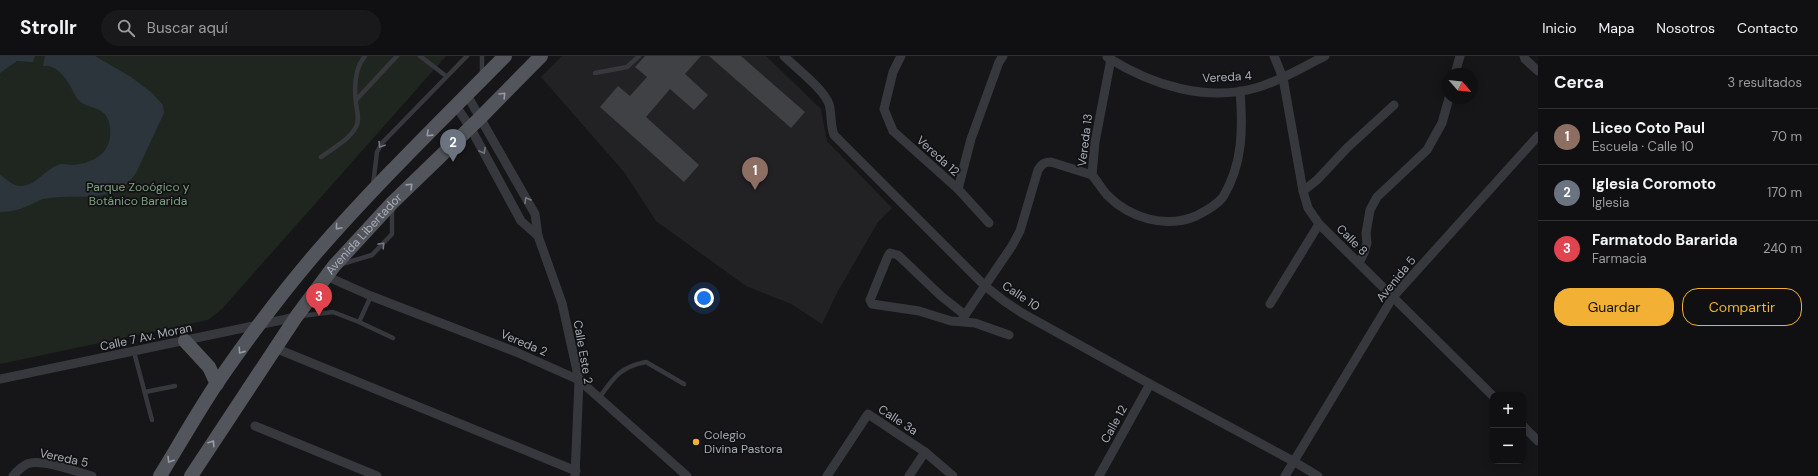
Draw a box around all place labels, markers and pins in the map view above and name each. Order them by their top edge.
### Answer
pin: 2 [440,129,466,162]
pin: 1 [742,157,768,190]
pin: 3 [306,283,332,316]
place label: Colegio Divina Pastora [704,427,783,457]
marker: Colegio Divina Pastora [691,437,701,447]

